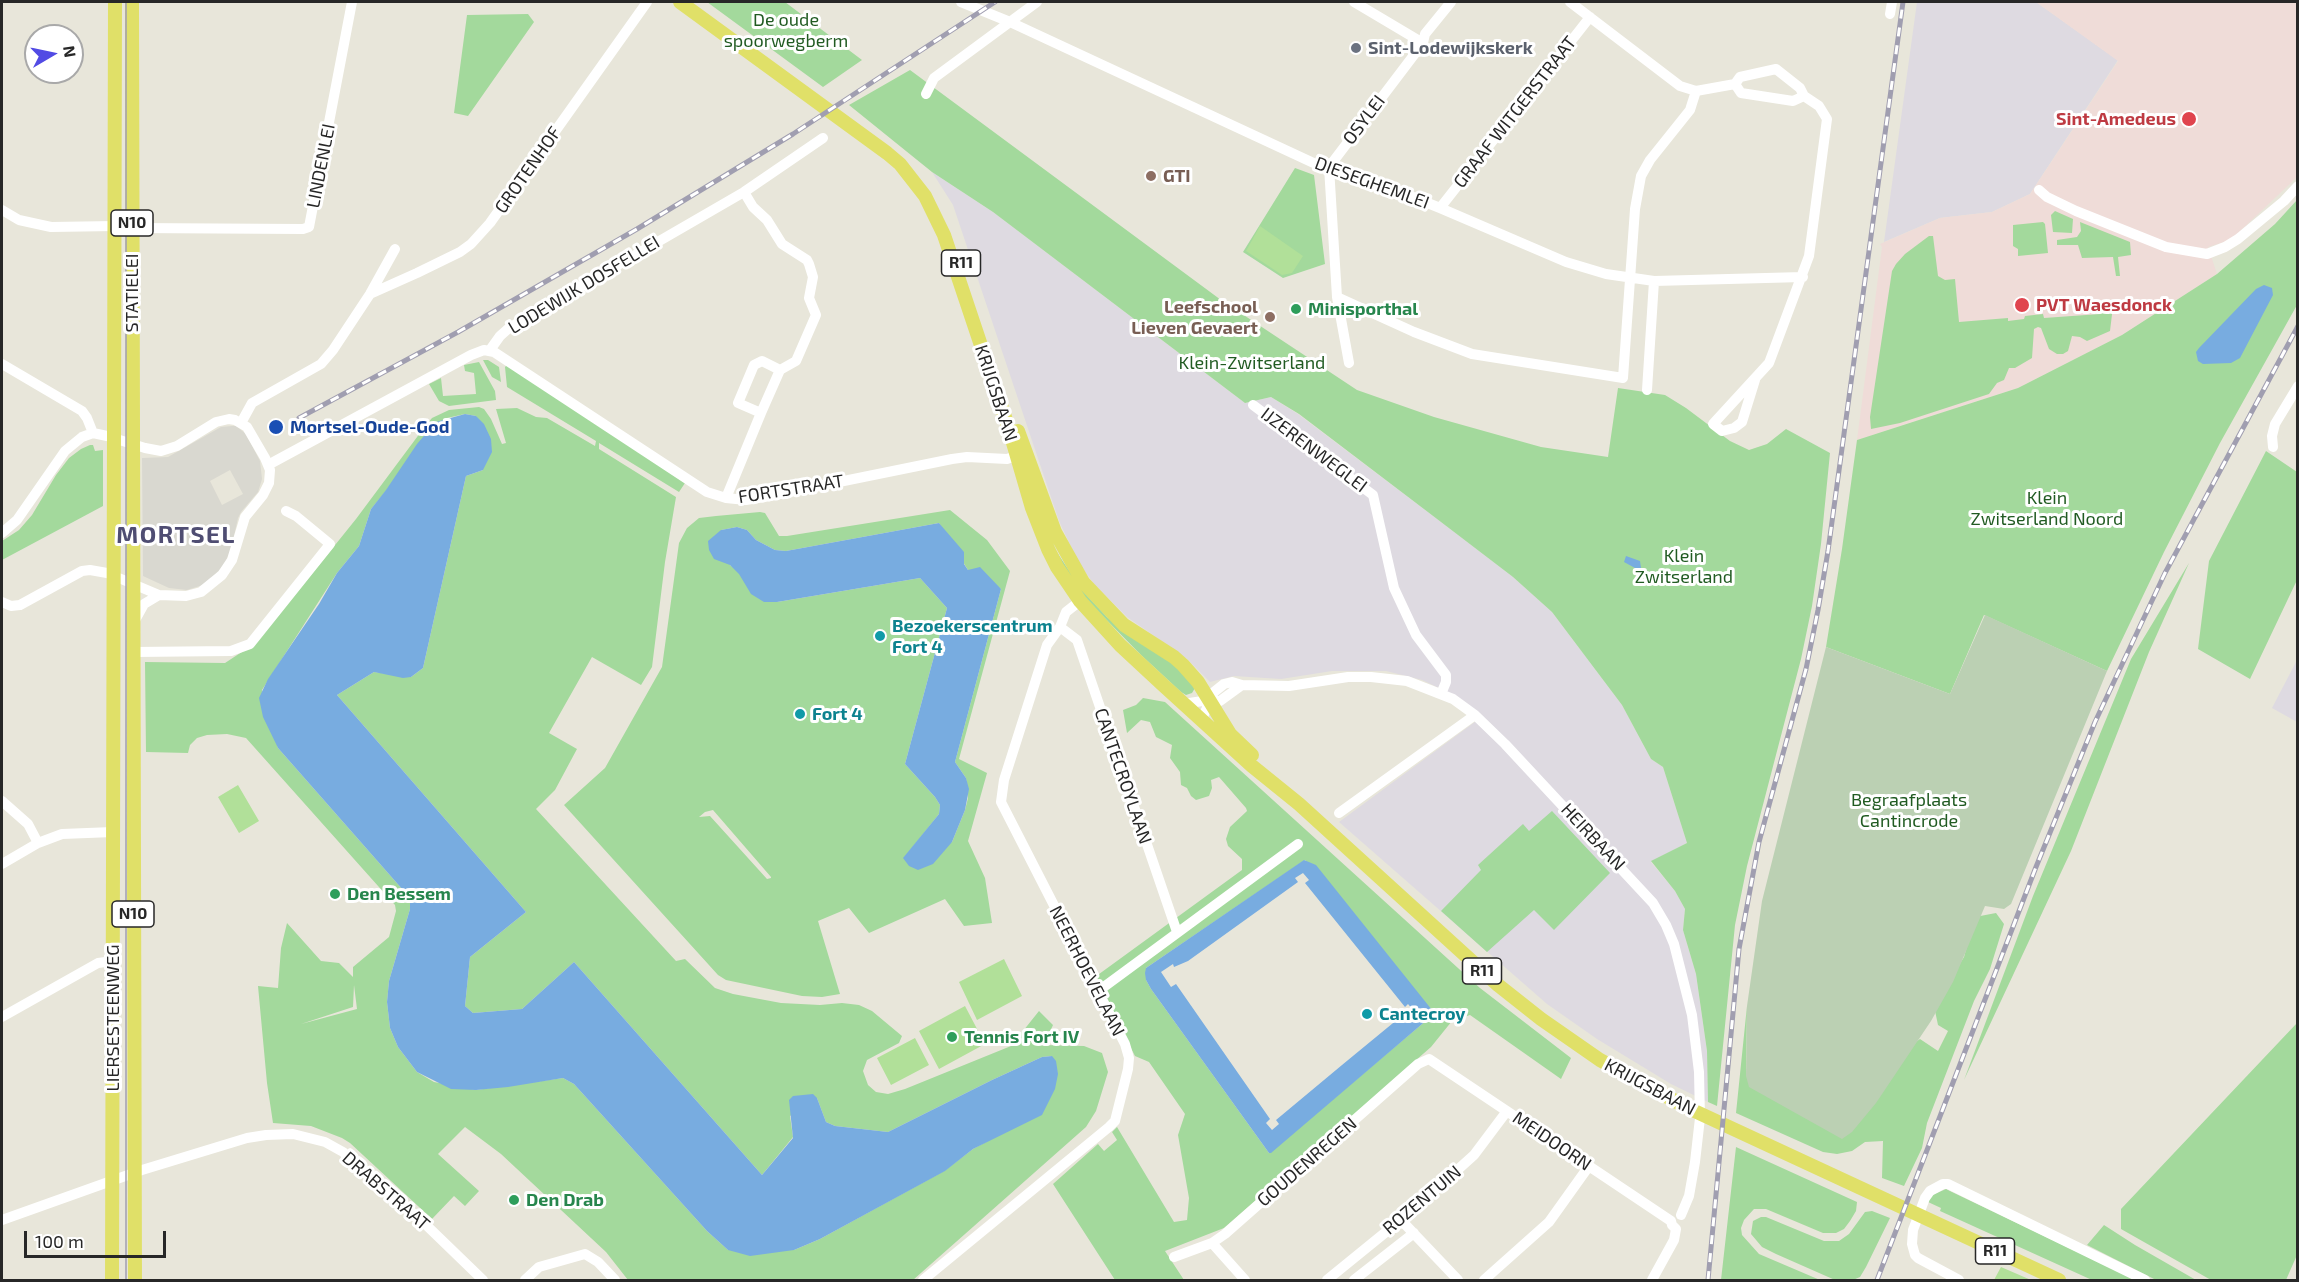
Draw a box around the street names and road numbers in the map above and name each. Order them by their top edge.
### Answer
street label: GRAAF WITGERSTRAAT [1449,32,1581,192]
street label: OSYLEI [1338,91,1390,149]
street label: LINDENLEI [302,122,340,210]
street label: GROTENHOF [490,122,566,218]
street label: DIESEGHEMLEI [1312,152,1432,214]
road number: N10 [111,210,153,236]
street label: LODEWIJK DOSFELLEI [504,231,664,339]
road number: R11 [942,250,980,276]
street label: STATIELEI [121,254,143,332]
street label: KRIJGSBAAN [970,342,1022,444]
street label: IJZERENWEGLEI [1257,403,1371,497]
street label: FORTSTRAAT [737,470,845,508]
street label: CANTECROYLAAN [1090,705,1156,847]
street label: HEIRBAAN [1556,799,1630,875]
road number: N10 [112,901,154,927]
street label: NEERHOEVELAAN [1045,902,1129,1040]
street label: LIERSESTEENWEG [102,944,124,1092]
road number: R11 [1462,958,1502,984]
street label: KRIJGSBAAN [1601,1054,1699,1120]
street label: MEIDOORN [1508,1107,1596,1175]
street label: GOUDENREGEN [1253,1113,1361,1211]
street label: DRABSTRAAT [338,1147,434,1235]
street label: ROZENTUIN [1378,1161,1466,1239]
road number: R11 [1976,1238,2014,1264]

